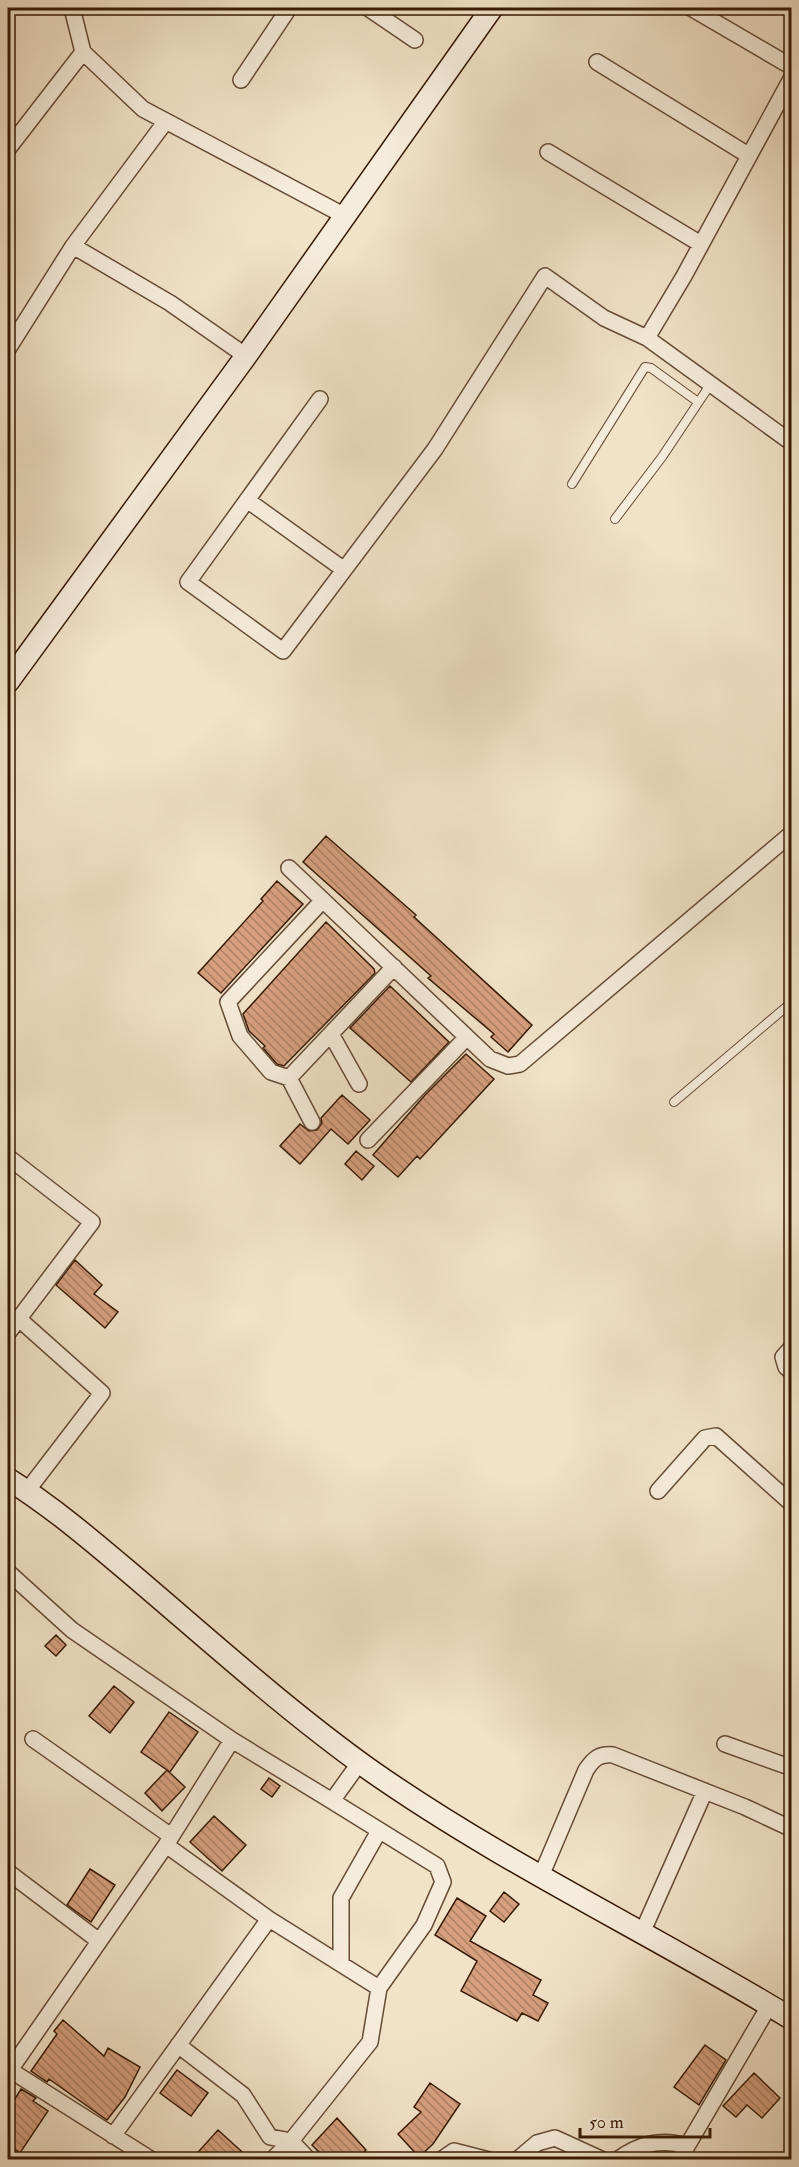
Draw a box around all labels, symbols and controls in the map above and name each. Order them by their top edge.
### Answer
scale bar [580,2101,710,2139]
text: 50 m [589,2111,624,2134]

